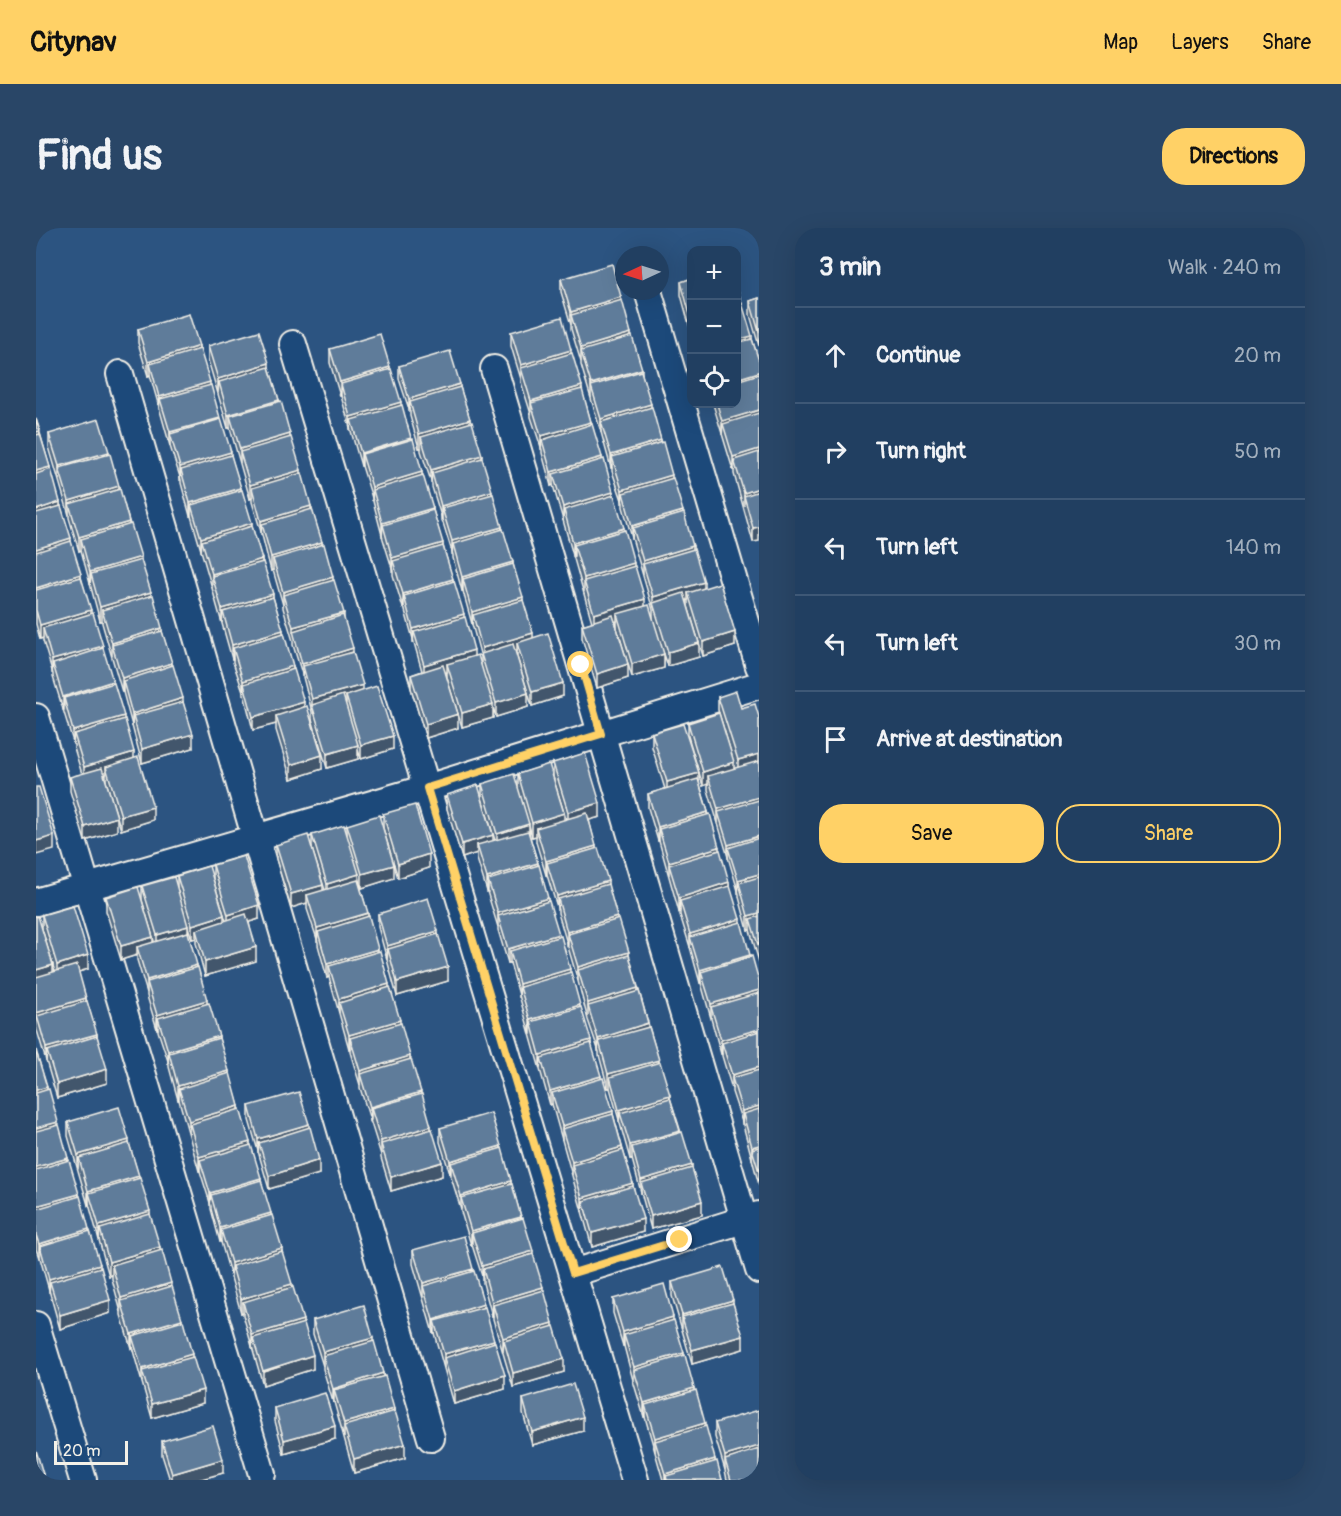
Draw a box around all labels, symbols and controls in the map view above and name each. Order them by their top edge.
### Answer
text: Citynav [30,25,117,60]
text: Map [1103,29,1138,56]
text: Layers [1171,29,1229,56]
text: Share [1262,29,1311,56]
button: Directions [1162,128,1305,185]
text: Find us [36,130,162,182]
north arrow [615,246,669,300]
map controls [687,246,741,408]
button: + [687,246,741,300]
text: 3 min [819,251,881,283]
text: Walk · 240 m [1168,255,1281,280]
button: − [687,300,741,354]
icon: ahead [819,339,852,372]
text: Continue [876,341,960,369]
text: 20 m [1234,343,1281,368]
button: locate [687,354,741,408]
icon: right [819,435,852,468]
text: Turn right [876,437,966,465]
text: 50 m [1234,439,1281,464]
icon: left [819,531,852,564]
text: Turn left [876,533,958,561]
text: 140 m [1226,535,1281,560]
icon: left [819,627,852,660]
text: Turn left [876,629,958,657]
text: 30 m [1234,631,1281,656]
route start [567,651,593,677]
icon: arrive [819,723,852,756]
text: Arrive at destination [876,725,1062,753]
button: Save [819,804,1044,863]
button: Share [1056,804,1281,863]
route end [666,1226,692,1252]
scale bar [54,1438,128,1466]
text: 20 m [63,1441,101,1461]

